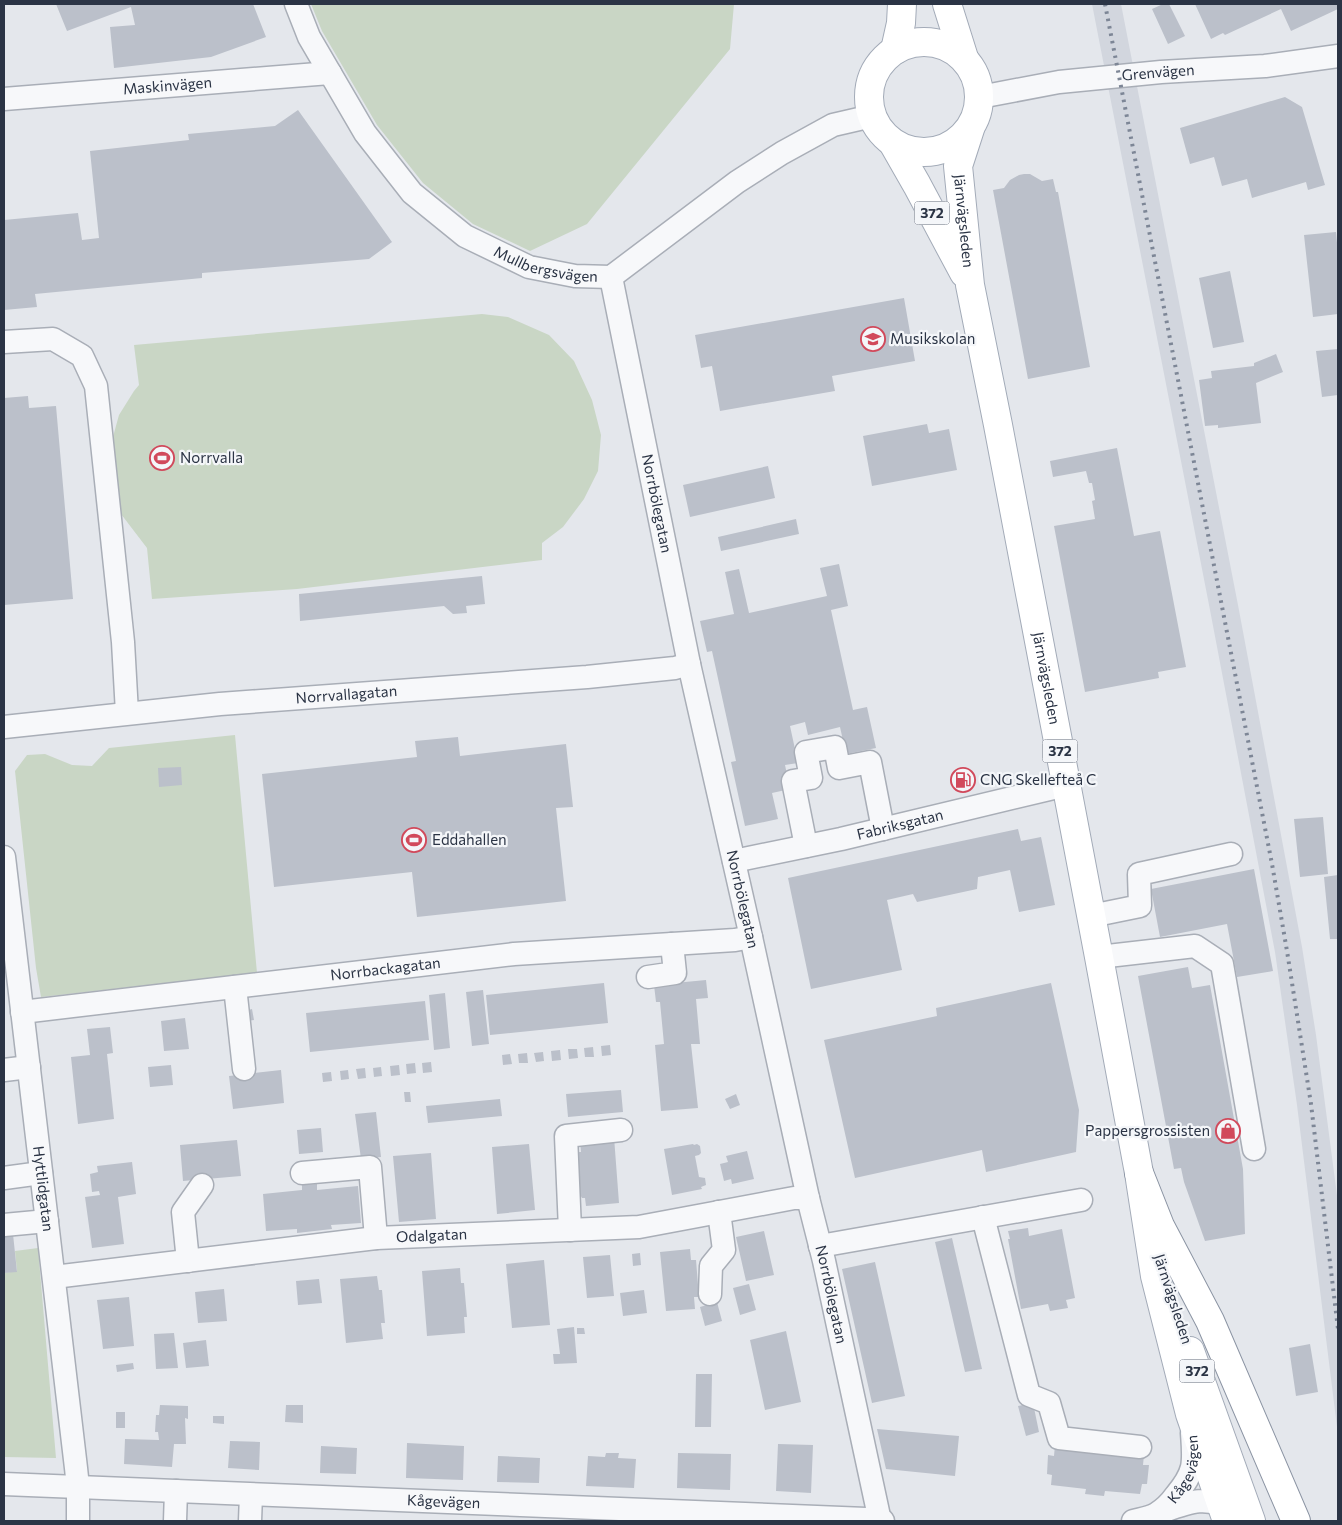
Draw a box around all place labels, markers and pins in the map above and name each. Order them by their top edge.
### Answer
school or university icon: Musikskolan [860,326,886,352]
place label: Musikskolan [890,329,975,347]
sports icon: Norrvalla [149,445,175,471]
place label: Norrvalla [180,448,243,466]
fuel station icon: CNG Skellefteå C [950,767,976,793]
place label: CNG Skellefteå C [980,770,1096,788]
sports icon: Eddahallen [401,827,427,853]
place label: Eddahallen [432,830,507,848]
shop icon: Pappersgrossisten [1215,1118,1241,1144]
place label: Pappersgrossisten [1085,1121,1210,1139]

